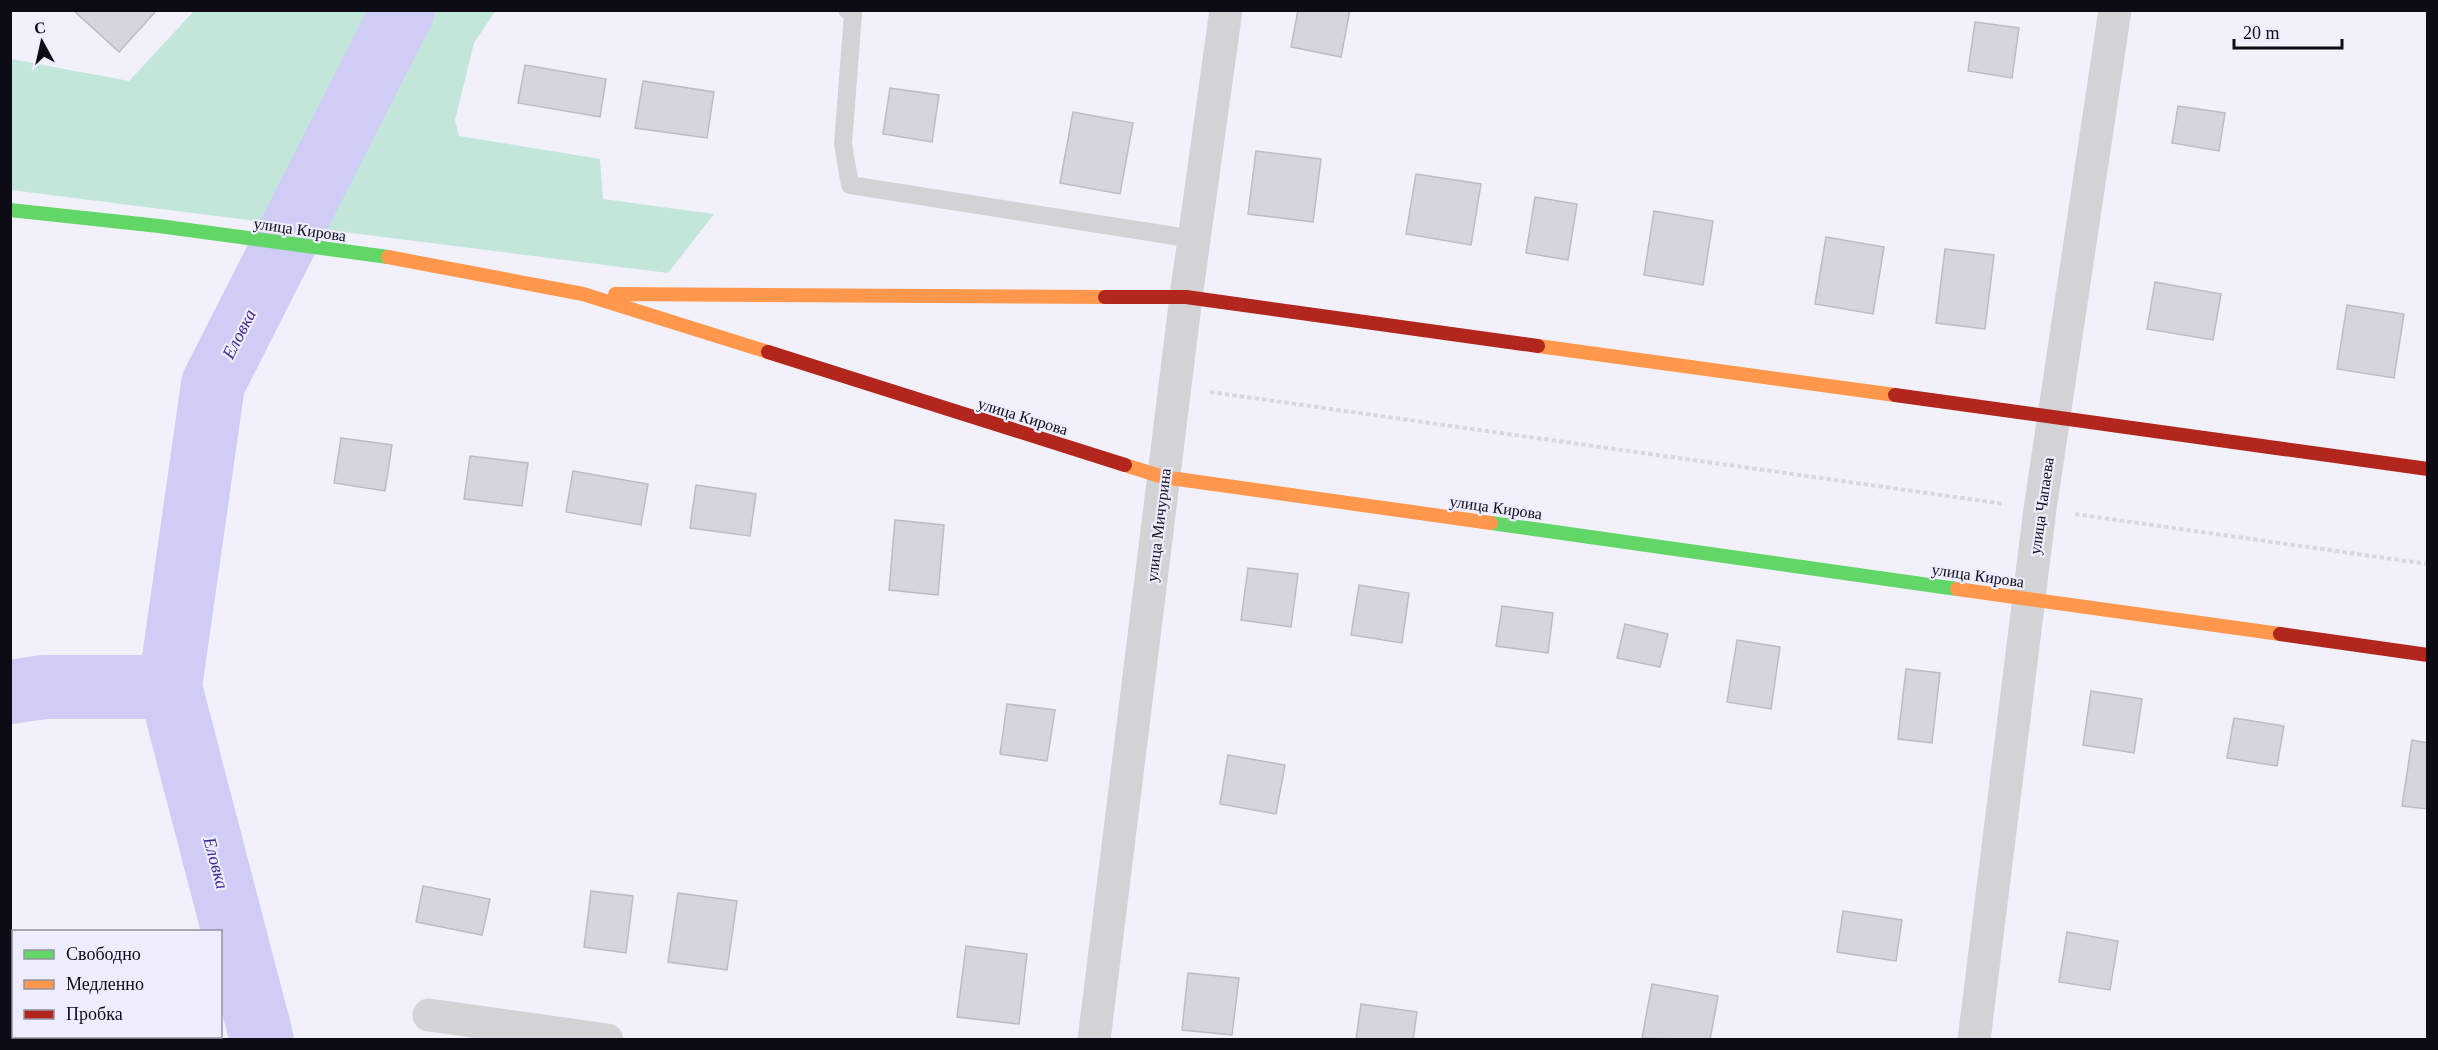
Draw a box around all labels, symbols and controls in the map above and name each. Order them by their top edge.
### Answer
north arrow [12,12,72,72]
scale bar [2234,12,2342,50]
text: С [33,18,47,37]
text: 20 m [2243,23,2280,43]
street label: улица Кирова [252,215,347,245]
water label: Еловка [218,306,260,363]
street label: улица Кирова [976,395,1070,439]
street label: улица Чапаева [2026,456,2058,556]
street label: улица Мичурина [1143,467,1175,583]
street label: улица Кирова [1448,493,1543,523]
street label: улица Кирова [1930,561,2025,591]
water label: Еловка [199,834,232,891]
legend [12,930,222,1038]
text: Свободно [66,944,141,964]
text: Медленно [66,974,144,994]
text: Пробка [66,1004,123,1024]

